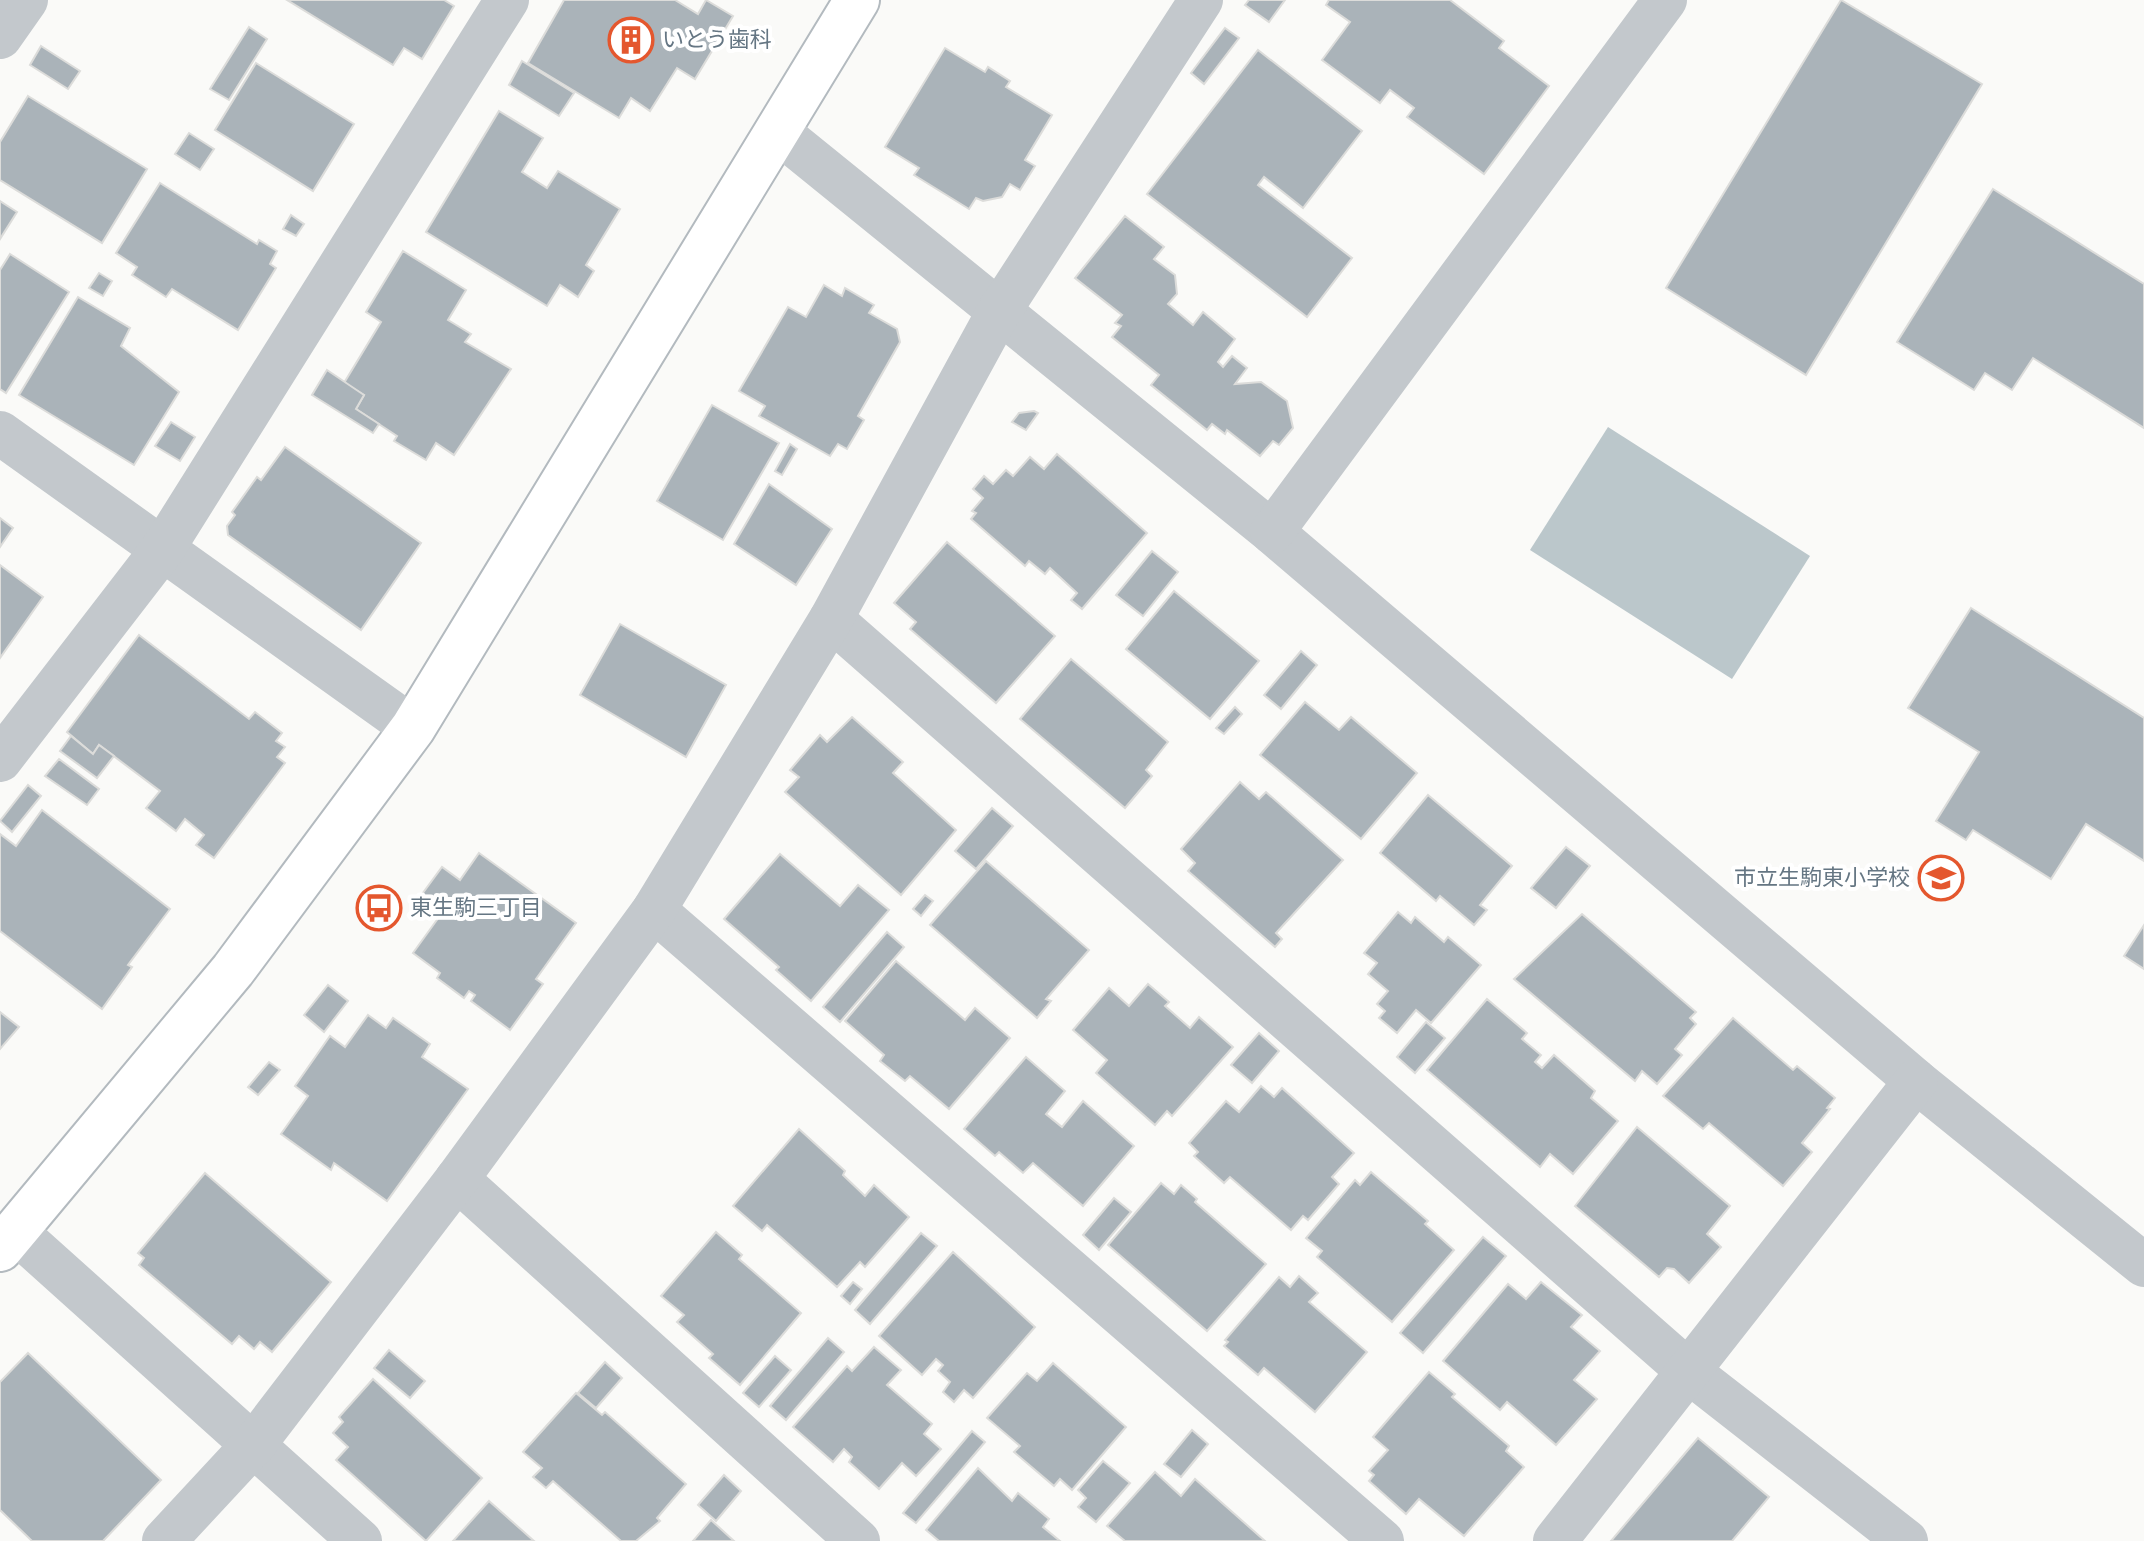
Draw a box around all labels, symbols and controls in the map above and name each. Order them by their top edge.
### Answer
building icon: いとう歯科 [607,16,655,64]
place label: いとう歯科 [662,25,772,55]
school or university icon: 市立生駒東小学校 [1917,854,1965,902]
place label: 市立生駒東小学校 [1734,863,1910,893]
bus stop icon: 東生駒三丁目 [355,884,403,932]
place label: 東生駒三丁目 [410,893,542,923]

